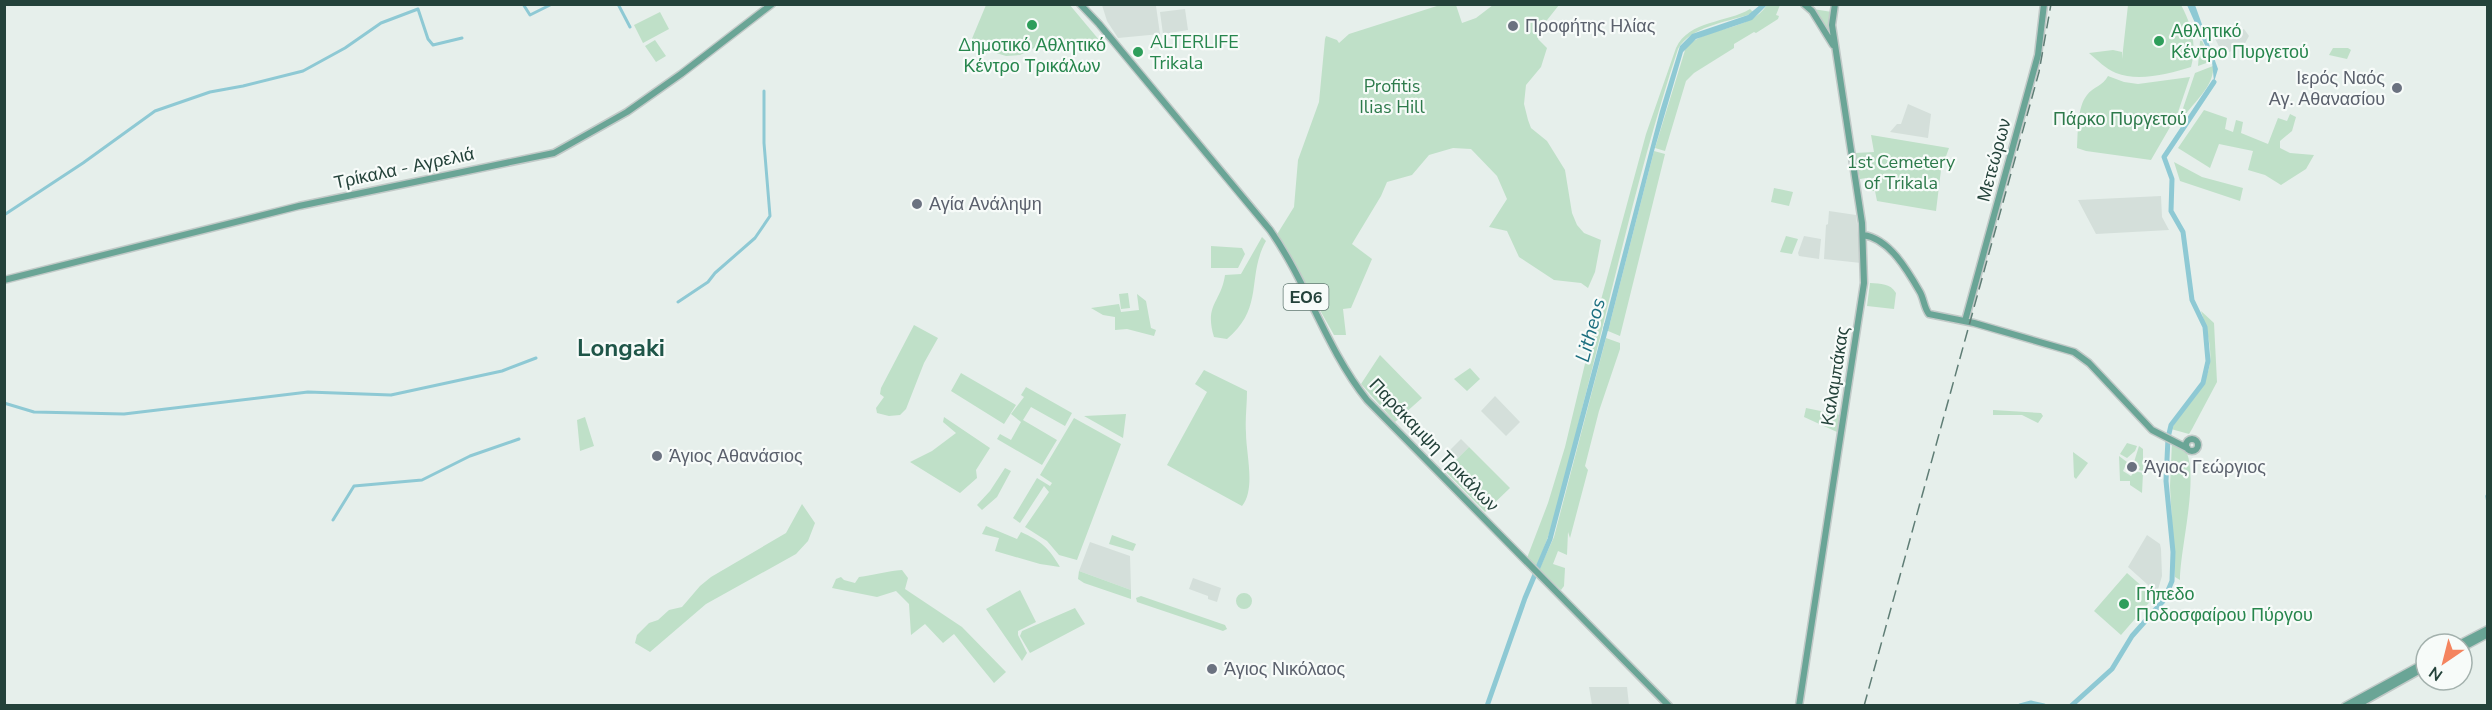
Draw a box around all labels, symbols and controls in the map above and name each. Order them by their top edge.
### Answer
place label: Προφήτης Ηλίας [1525,14,1656,38]
marker: Δημοτικό Αθλητικό Κέντρο Τρικάλων [1025,18,1039,32]
marker: Προφήτης Ηλίας [1506,19,1520,33]
place label: Αθλητικό Κέντρο Πυργετού [2171,19,2309,64]
place label: ALTERLIFE Trikala [1150,30,1239,75]
place label: Δημοτικό Αθλητικό Κέντρο Τρικάλων [958,33,1106,78]
marker: Αθλητικό Κέντρο Πυργετού [2152,34,2166,48]
marker: ALTERLIFE Trikala [1131,45,1145,59]
place label: Ιερός Ναός Αγ. Αθανασίου [2269,66,2385,111]
park label: Profitis Ilias Hill [1359,74,1425,119]
marker: Ιερός Ναός Αγ. Αθανασίου [2390,81,2404,95]
park label: Πάρκο Πυργετού [2053,107,2187,131]
street label: Μετεώρων [1971,116,2017,204]
street label: Τρίκαλα - Αγρελιά [332,141,476,195]
park label: 1st Cemetery of Trikala [1847,150,1956,195]
place label: Αγία Ανάληψη [929,192,1042,216]
marker: Αγία Ανάληψη [910,197,924,211]
road number: ΕΟ6 [1284,284,1328,310]
water label: Litheos [1569,295,1612,365]
street label: Καλαμπάκας [1815,324,1855,427]
district label: Longaki [577,332,665,364]
street label: Παράκαμψη Τρικάλων [1364,373,1504,517]
place label: Άγιος Αθανάσιος [669,444,803,468]
marker: Άγιος Αθανάσιος [650,449,664,463]
place label: Άγιος Γεώργιος [2144,455,2266,479]
marker: Άγιος Γεώργιος [2125,460,2139,474]
place label: Γήπεδο Ποδοσφαίρου Πύργου [2136,582,2313,627]
marker: Γήπεδο Ποδοσφαίρου Πύργου [2117,597,2131,611]
north arrow [2414,632,2474,692]
place label: Άγιος Νικόλαος [1224,657,1346,681]
text: N [2425,661,2447,686]
marker: Άγιος Νικόλαος [1205,662,1219,676]

